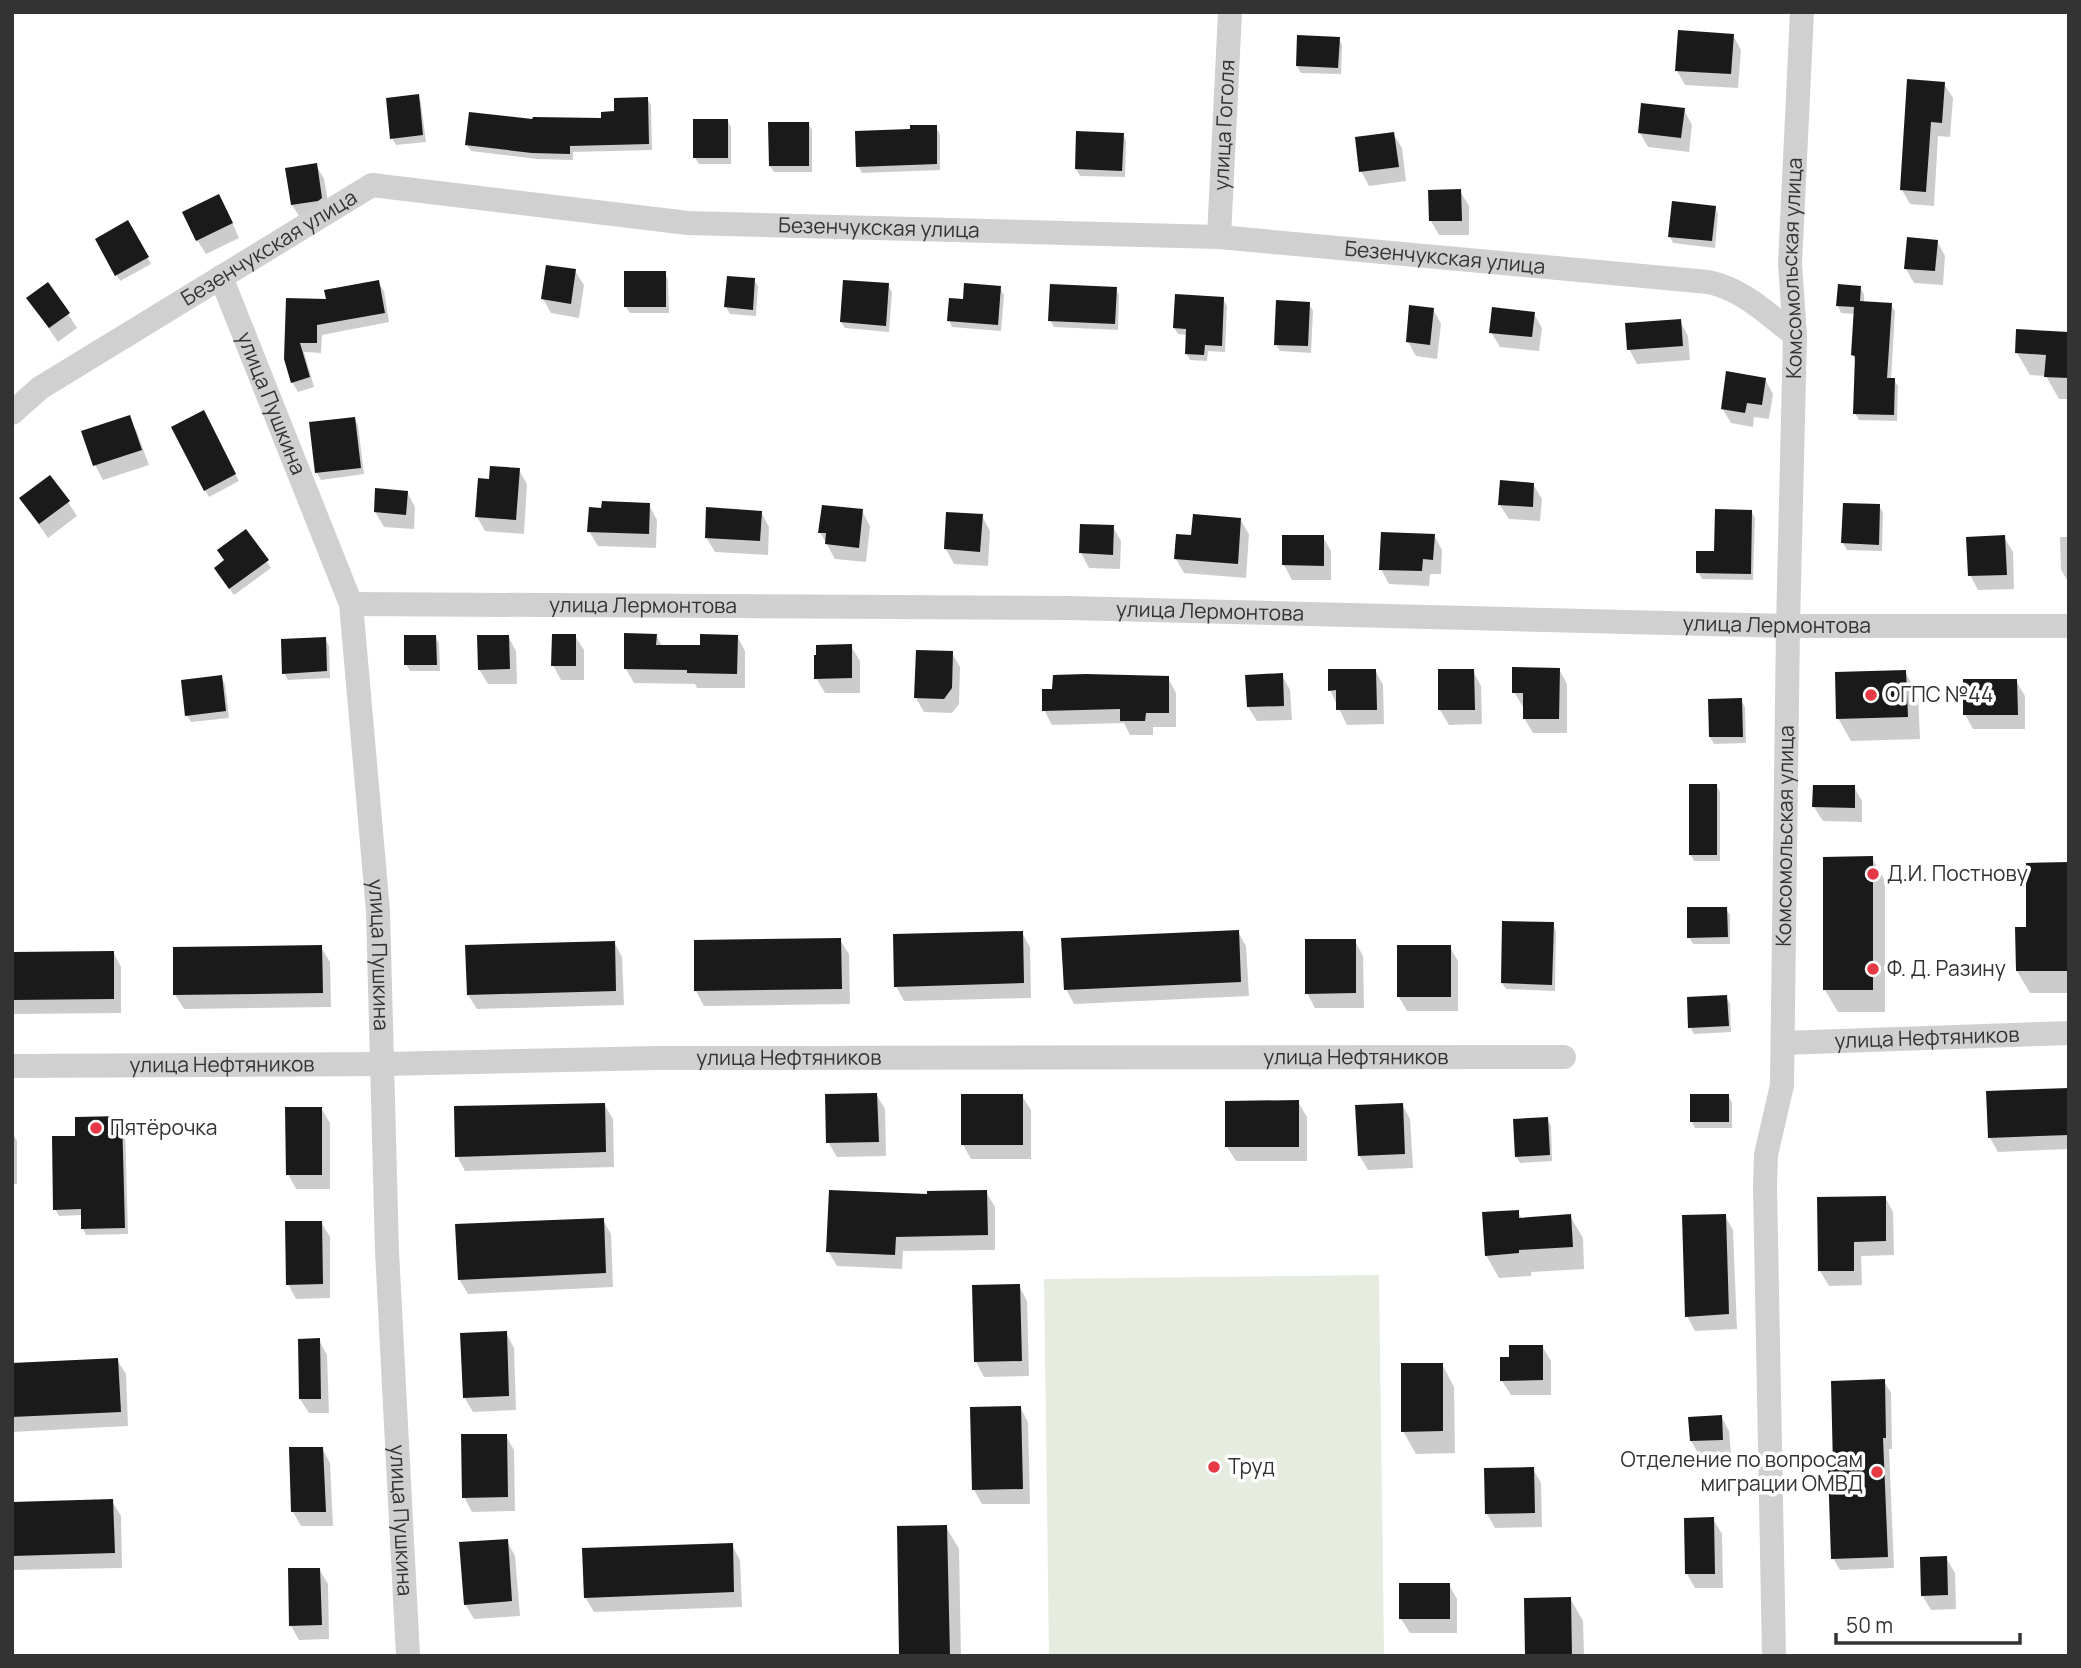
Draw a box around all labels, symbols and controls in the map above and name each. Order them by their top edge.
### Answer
street label: улица Гоголя [1206,59,1241,191]
street label: Комсомольская улица [1775,157,1808,379]
street label: Безенчукская улица [175,183,362,312]
street label: Безенчукская улица [778,210,980,244]
street label: Безенчукская улица [1343,234,1547,280]
street label: улица Пушкина [231,327,313,479]
street label: улица Лермонтова [549,590,737,619]
street label: улица Лермонтова [1116,594,1304,627]
street label: улица Лермонтова [1682,608,1871,639]
place label: ОГПС №44 [1885,680,1993,708]
marker: ОГПС №44 [1863,687,1879,703]
street label: Комсомольская улица [1769,725,1800,947]
place label: Д.И. Постнову [1887,859,2028,887]
marker: Д.И. Постнову [1865,866,1881,882]
street label: улица Пушкина [362,878,396,1031]
place label: Ф. Д. Разину [1887,954,2006,982]
marker: Ф. Д. Разину [1865,961,1881,977]
street label: улица Нефтяников [1834,1020,2020,1054]
street label: улица Нефтяников [1263,1042,1449,1070]
street label: улица Нефтяников [696,1043,882,1071]
street label: улица Нефтяников [129,1049,315,1078]
place label: Пятёрочка [110,1113,217,1141]
marker: Пятёрочка [88,1120,104,1136]
street label: улица Пушкина [384,1444,420,1597]
place label: Отделение по вопросам миграции ОМВД [1621,1445,1863,1497]
place label: Труд [1228,1452,1275,1480]
marker: Труд [1206,1459,1222,1475]
marker: Отделение по вопросам миграции ОМВД [1869,1464,1885,1480]
scale bar [1836,1602,2020,1646]
text: 50 m [1846,1611,1893,1639]

